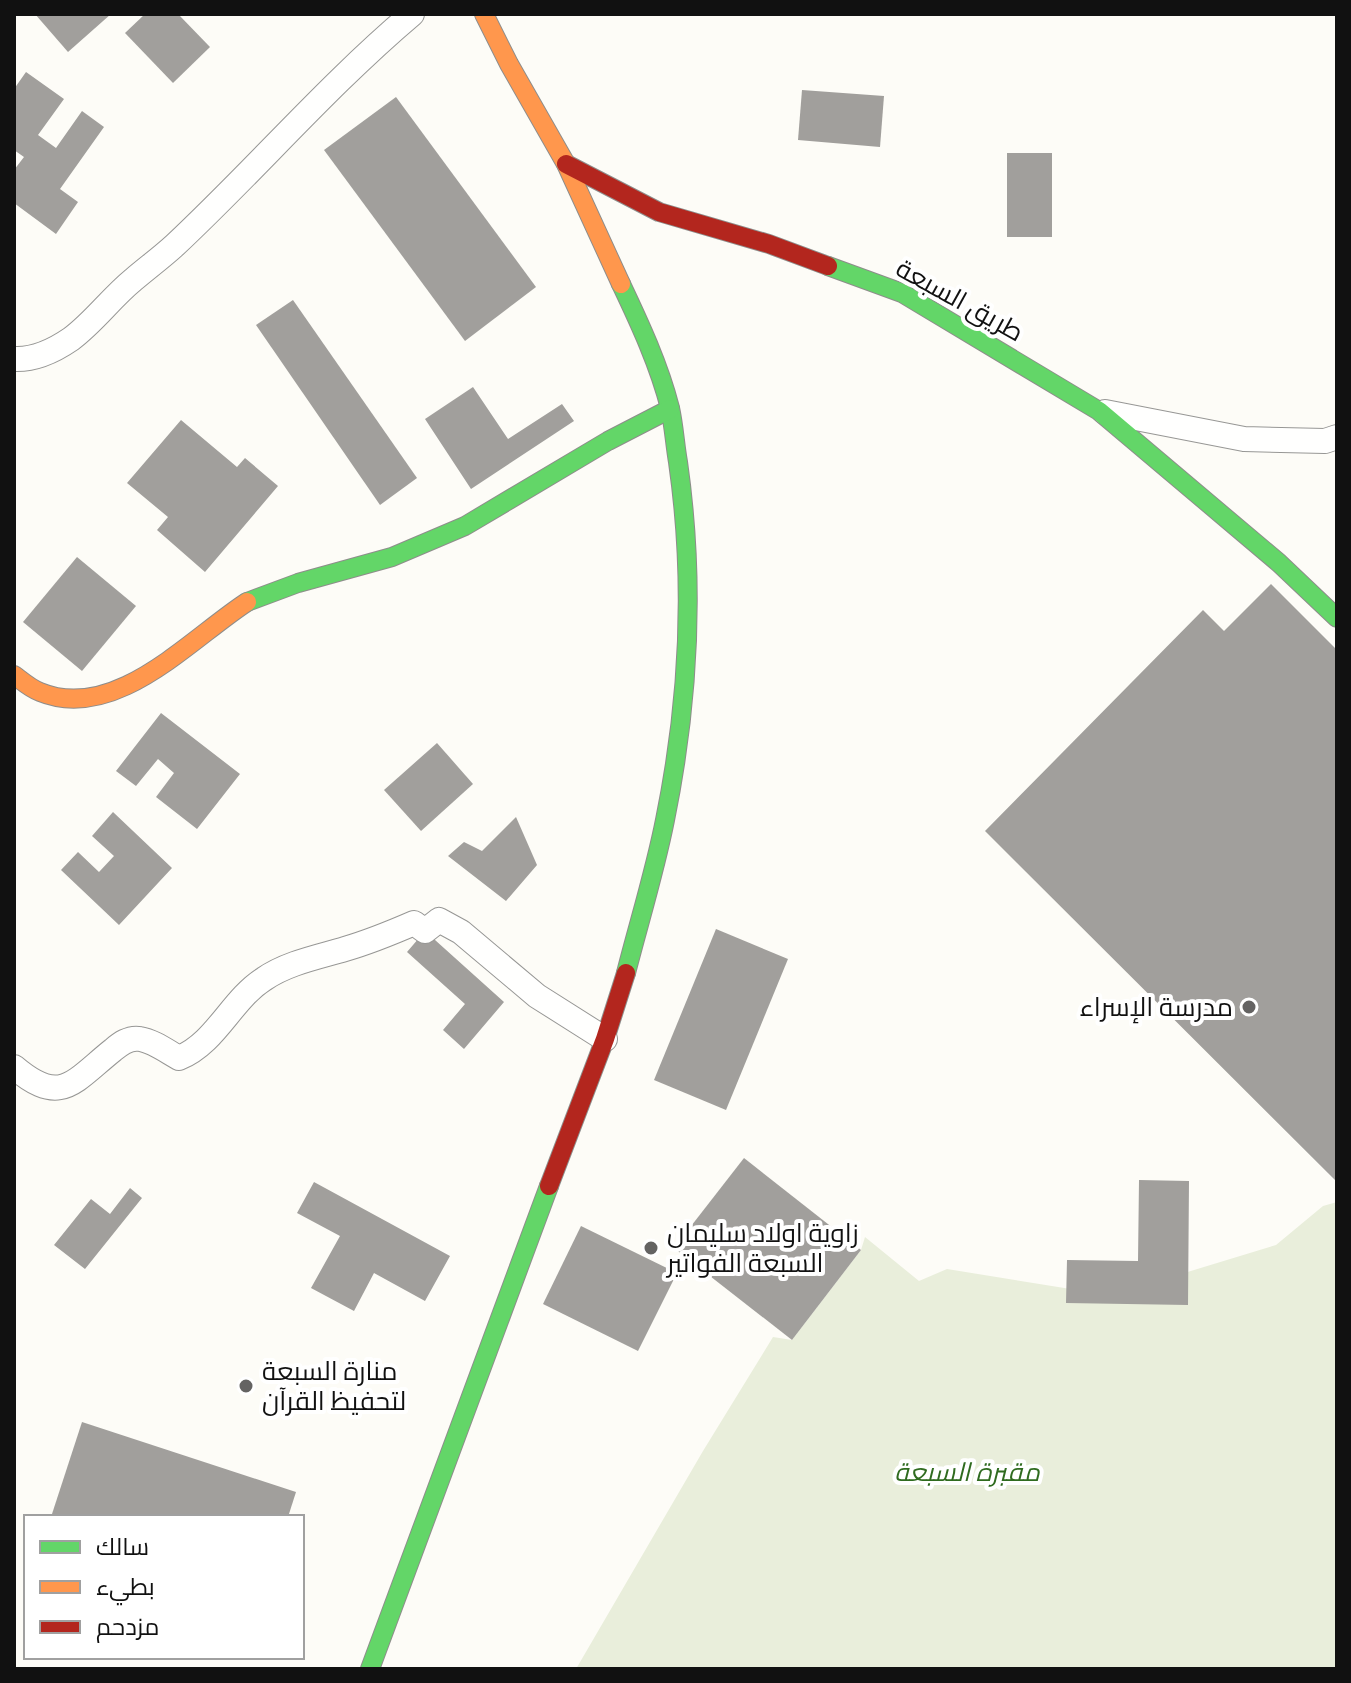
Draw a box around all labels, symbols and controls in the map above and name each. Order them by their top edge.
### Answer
street label: طريق السبعة [887,244,1034,355]
place label: مدرسة الإسراء [1080,982,1233,1031]
marker: مدرسة الإسراء [1240,998,1258,1016]
place label: زاوية اولاد سليمان السبعة الفواتير [665,1208,859,1287]
marker: زاوية اولاد سليمان السبعة الفواتير [642,1239,660,1257]
place label: منارة السبعة لتحفيظ القرآن [262,1346,406,1425]
marker: منارة السبعة لتحفيظ القرآن [237,1377,255,1395]
park label: مقبرة السبعة [894,1447,1040,1496]
legend [24,1515,304,1659]
text: سالك [96,1524,149,1569]
text: بطيء [96,1564,155,1609]
text: مزدحم [96,1604,159,1649]

